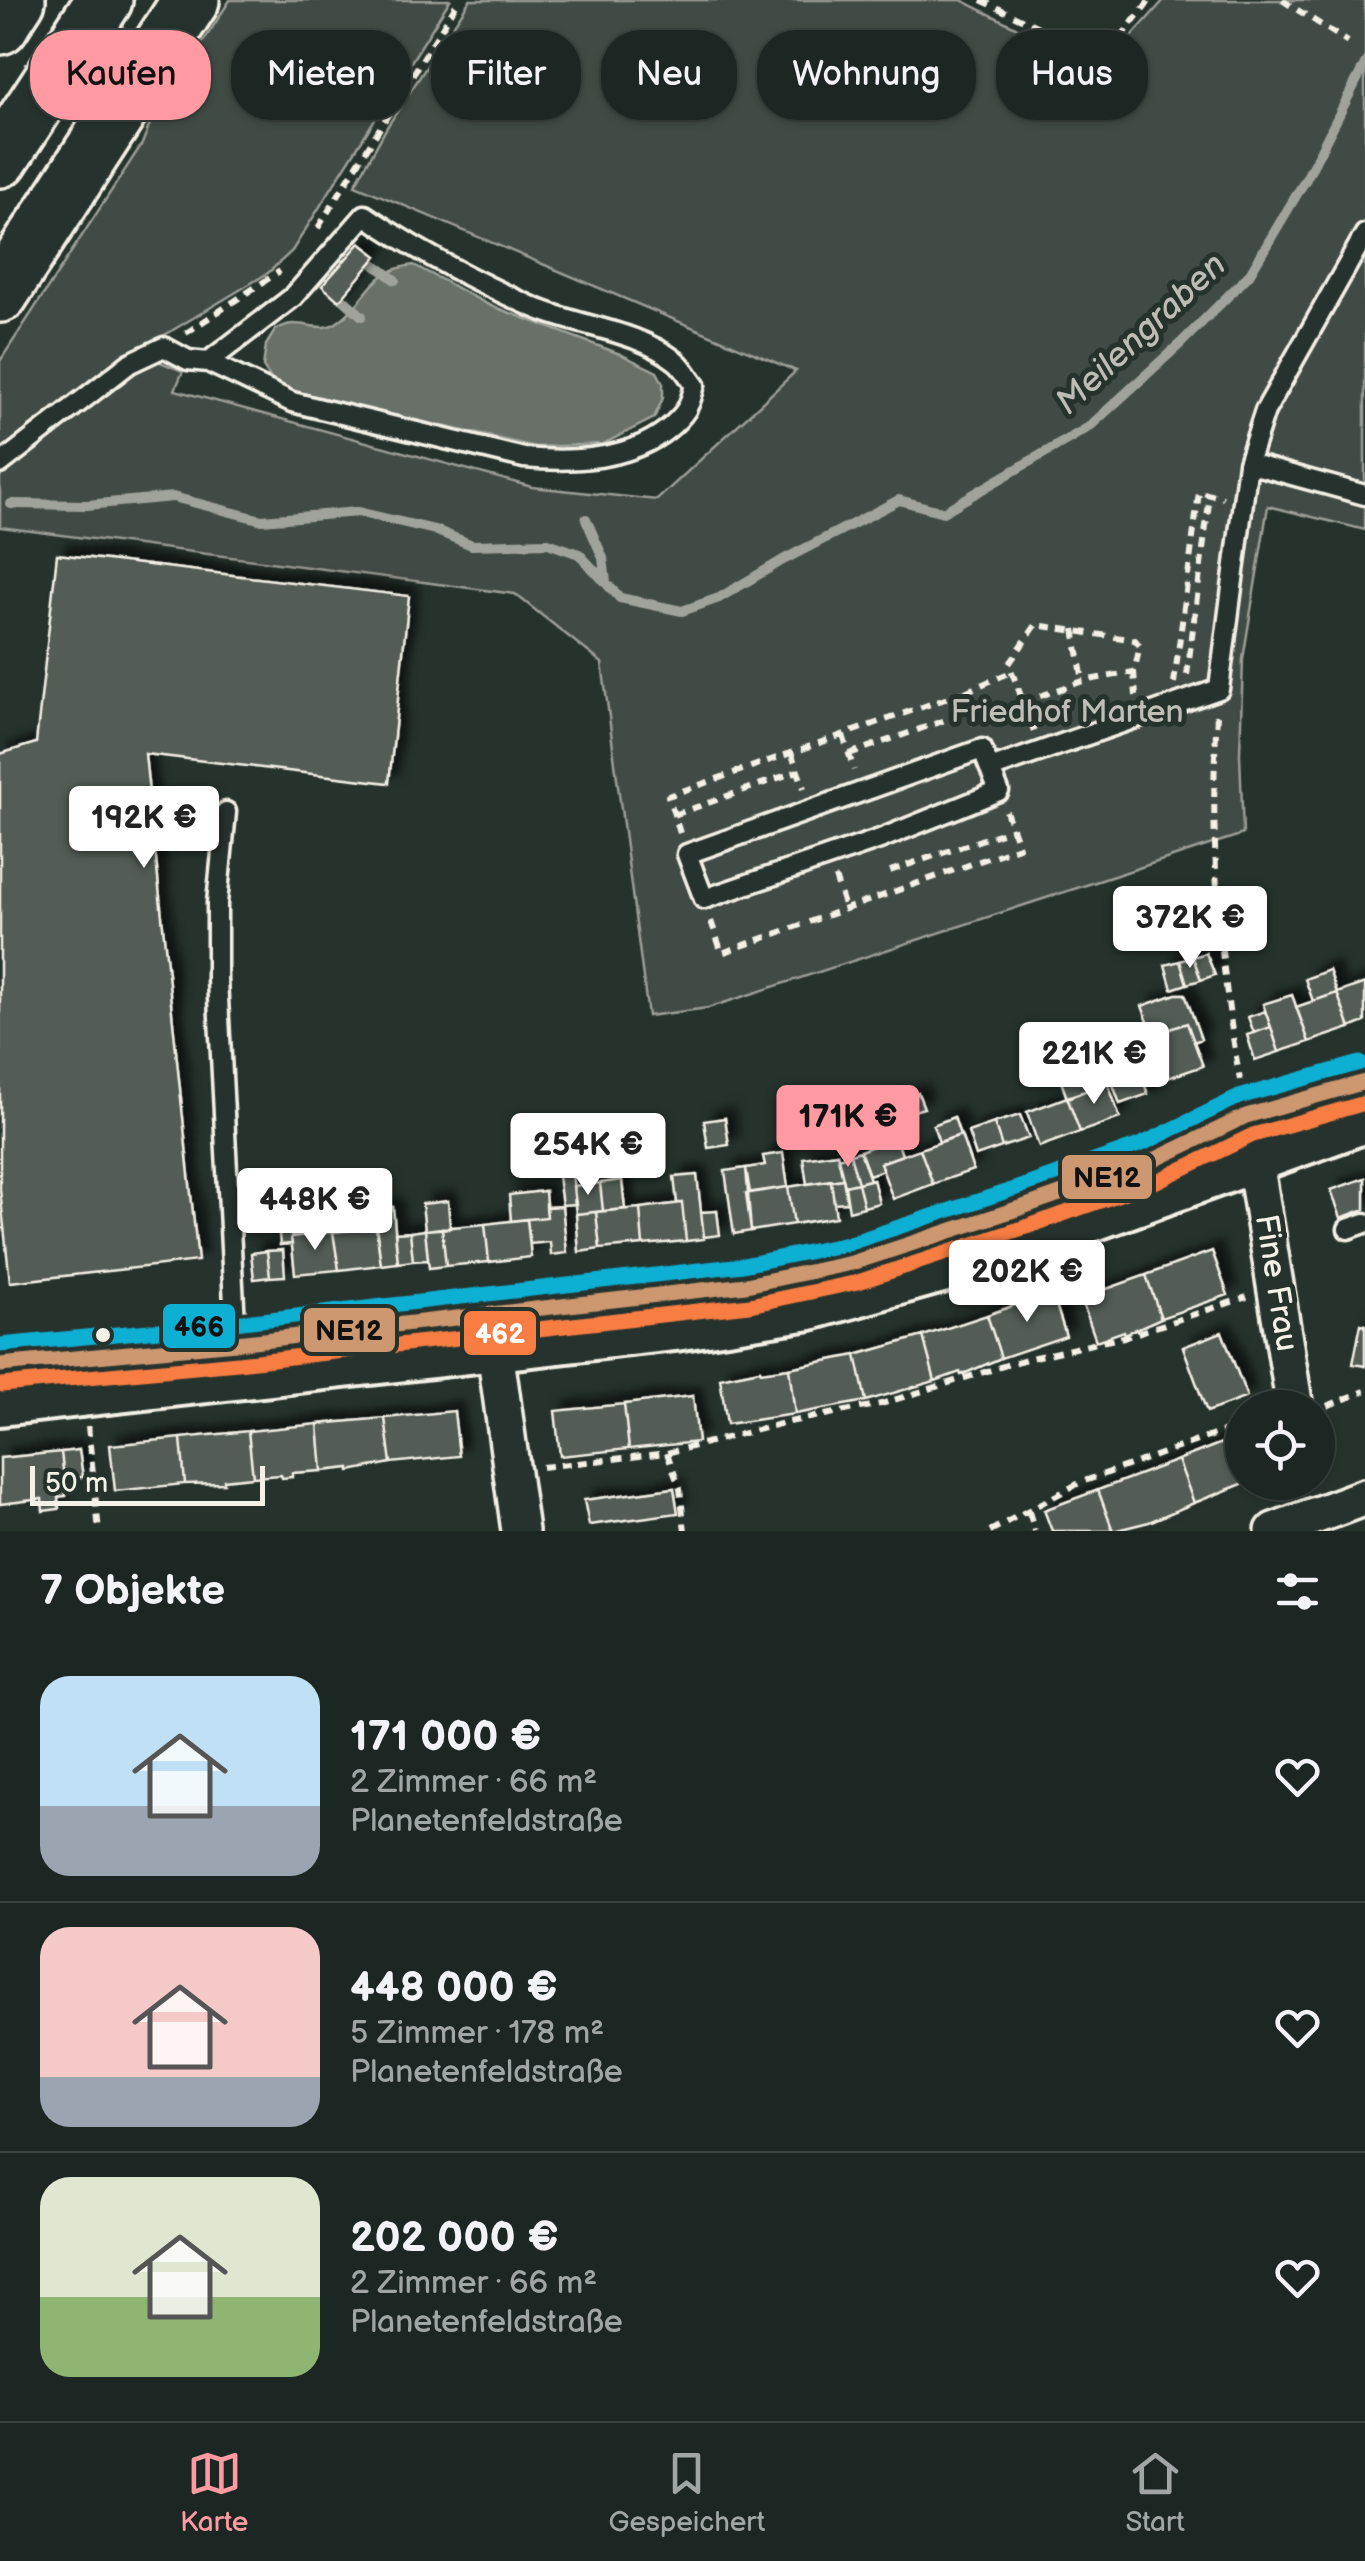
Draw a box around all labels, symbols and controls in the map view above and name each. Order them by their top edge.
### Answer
chip: Kaufen [30,30,211,120]
chip: Mieten [231,30,411,120]
chip: Filter [431,30,581,120]
chip: Neu [601,30,737,120]
chip: Wohnung [757,30,976,120]
chip: Haus [996,30,1148,120]
water label: Meilengraben [1047,244,1235,424]
park label: Friedhof Marten [950,693,1184,732]
pin: 192K € [63,786,225,871]
text: 192K € [91,799,197,838]
pin: 372K € [1109,886,1271,971]
text: 372K € [1135,899,1245,938]
pin: 221K € [1013,1022,1175,1107]
text: 221K € [1041,1035,1147,1074]
pin: 171K € [767,1085,929,1170]
text: 171K € [798,1098,898,1137]
pin: 254K € [507,1113,669,1198]
text: 254K € [532,1126,644,1165]
line badge: NE12 [1060,1153,1154,1201]
text: NE12 [1073,1162,1141,1195]
pin: 448K € [234,1168,396,1253]
text: 448K € [259,1181,371,1220]
street label: Fine Frau [1246,1212,1306,1354]
pin: 202K € [946,1240,1108,1325]
text: 202K € [971,1253,1083,1292]
line badge: 466 [161,1302,237,1350]
line badge: NE12 [302,1306,397,1354]
line badge: 462 [462,1309,538,1357]
text: 466 [174,1311,224,1344]
text: NE12 [315,1315,383,1348]
text: 462 [475,1318,525,1351]
unlabelled marker [93,1325,113,1345]
map controls [1225,1390,1335,1500]
button: locate [1225,1390,1335,1500]
scale bar [30,1461,265,1506]
text: 50 m [45,1467,108,1500]
icon: filters [1270,1564,1325,1619]
text: 7 Objekte [40,1566,225,1617]
text: 171 000 € [350,1712,541,1763]
icon: home [120,1716,240,1836]
icon: heart [1270,1749,1325,1804]
text: 2 Zimmer · 66 m² [350,1763,597,1802]
text: Planetenfeldstraße [350,1802,623,1841]
text: 448 000 € [350,1963,558,2014]
icon: home [120,1967,240,2087]
icon: heart [1270,2000,1325,2055]
text: 5 Zimmer · 178 m² [350,2014,604,2053]
text: Planetenfeldstraße [350,2053,623,2092]
text: 202 000 € [350,2213,559,2264]
icon: home [120,2217,240,2337]
icon: heart [1270,2250,1325,2305]
text: 2 Zimmer · 66 m² [350,2264,597,2303]
text: Planetenfeldstraße [350,2303,623,2342]
tab: Karte [180,2446,248,2539]
tab: Gespeichert [608,2446,765,2539]
tab: Start [1125,2446,1185,2539]

